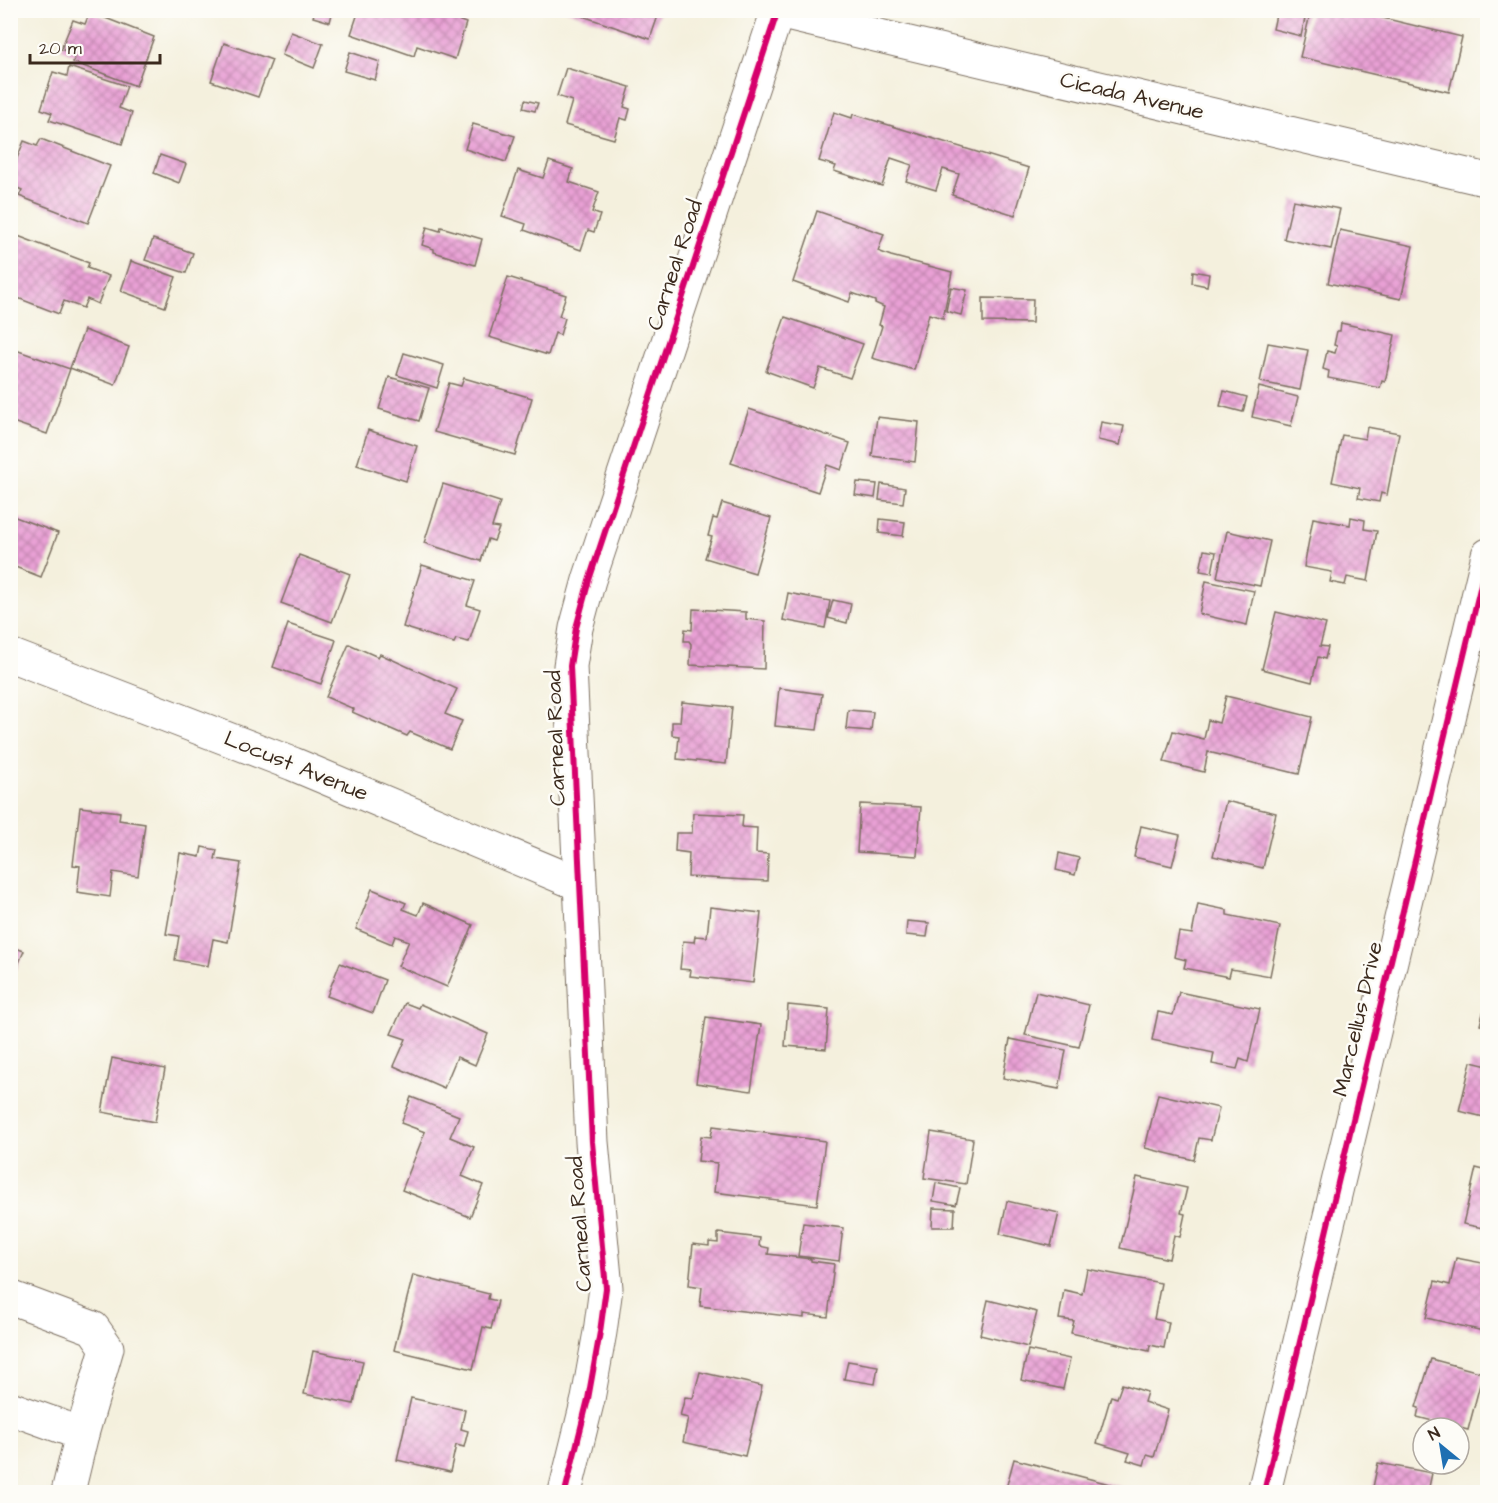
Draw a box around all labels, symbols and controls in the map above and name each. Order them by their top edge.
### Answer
scale bar [30,27,160,65]
text: 20 m [39,36,82,61]
street label: Cicada Avenue [1057,64,1207,128]
street label: Carneal Road [639,196,711,334]
street label: Carneal Road [538,670,574,806]
street label: Locust Avenue [219,723,373,809]
street label: Marcellus Drive [1325,938,1391,1100]
street label: Carneal Road [560,1155,600,1293]
north arrow [1411,1416,1471,1476]
text: N [1424,1422,1444,1446]

